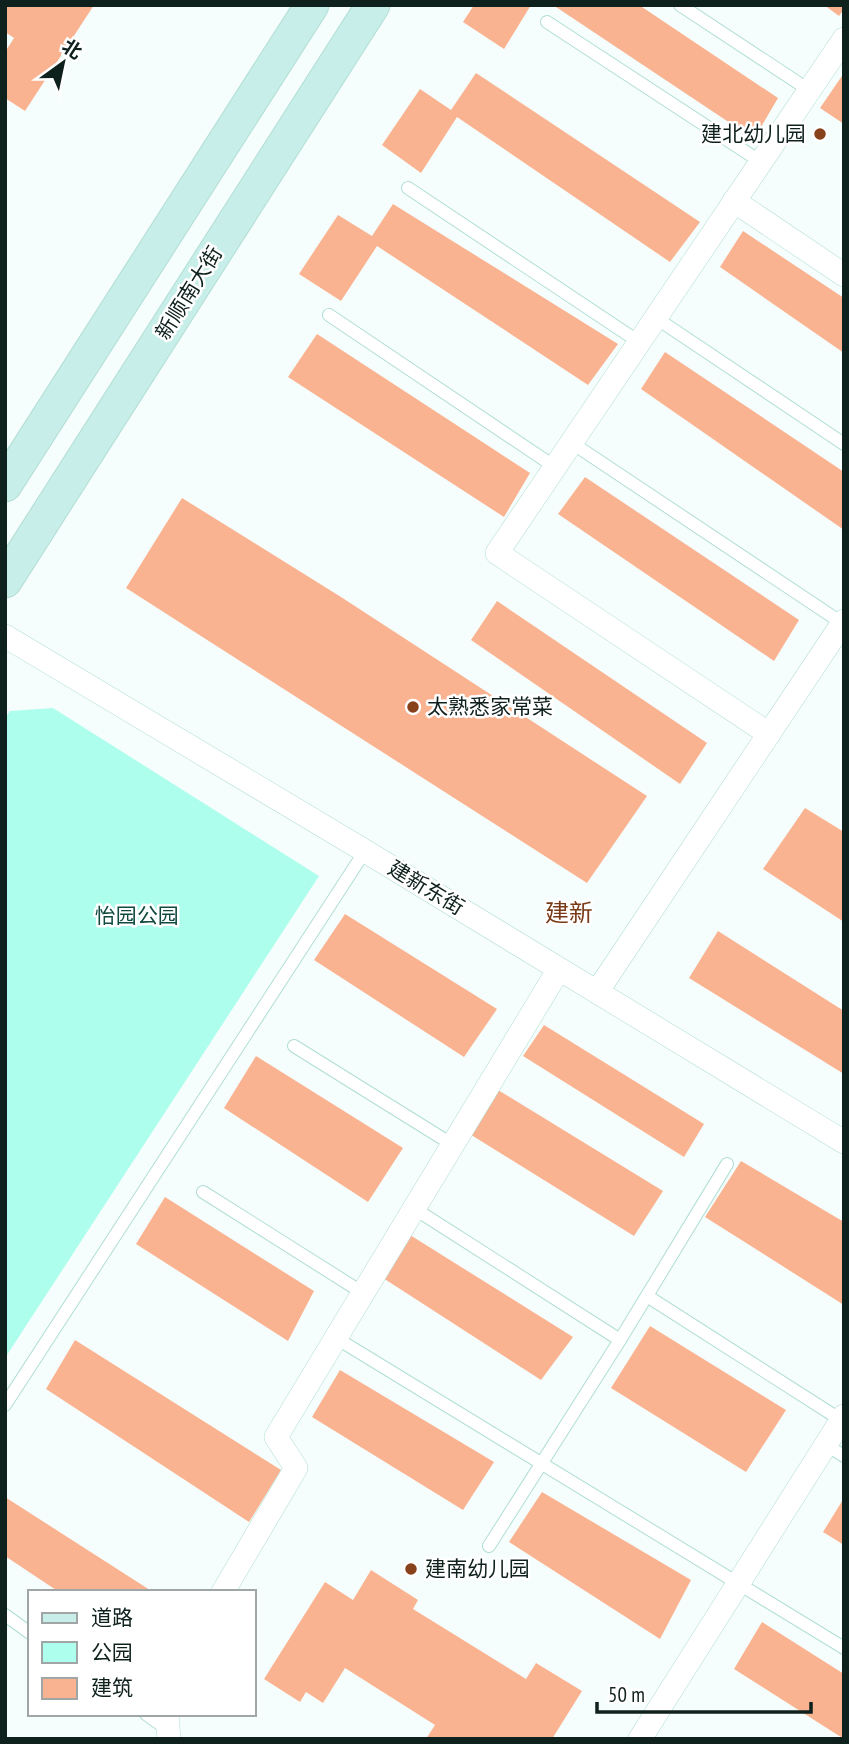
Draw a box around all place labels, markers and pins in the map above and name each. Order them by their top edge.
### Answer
place label: 建北幼儿园 [701,120,806,147]
marker: 建北幼儿园 [812,126,828,142]
place label: 太熟悉家常菜 [427,693,553,720]
marker: 太熟悉家常菜 [405,699,421,715]
place label: 建南幼儿园 [425,1555,530,1582]
marker: 建南幼儿园 [403,1561,419,1577]

